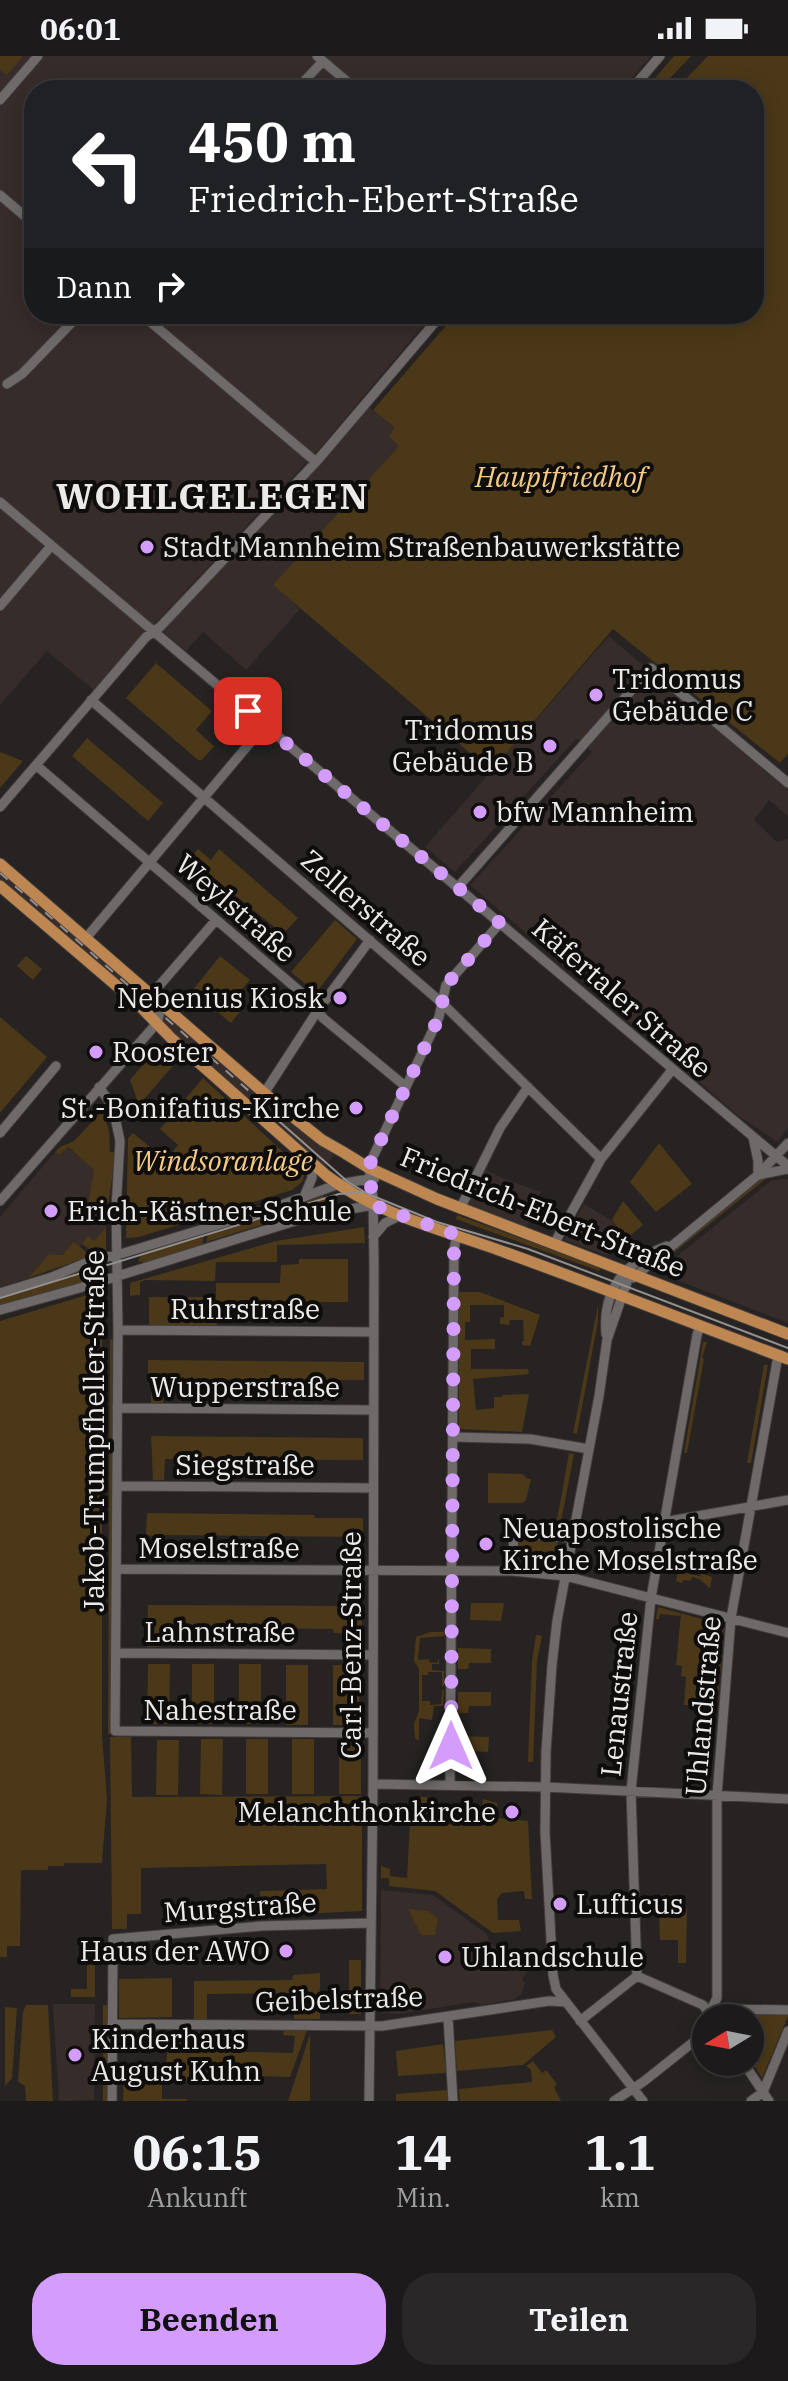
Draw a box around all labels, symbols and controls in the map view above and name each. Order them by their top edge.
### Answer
text: 06:01 [40,9,121,48]
text: 450 m [188,105,356,177]
icon: left [56,112,160,216]
text: Friedrich-Ebert-Straße [188,175,579,222]
icon: right [148,264,192,308]
text: Dann [56,267,132,306]
park label: Hauptfriedhof [474,458,651,495]
district label: WOHLGELEGEN [56,472,370,519]
place label: Stadt Mannheim Straßenbauwerkstätte [163,528,681,565]
marker: Stadt Mannheim Straßenbauwerkstätte [138,538,156,556]
place label: Tridomus Gebäude C [612,660,753,729]
pin [214,677,282,745]
marker: Tridomus Gebäude C [587,686,605,704]
icon: arrive [226,689,270,733]
place label: Tridomus Gebäude B [392,711,534,780]
marker: Tridomus Gebäude B [541,737,559,755]
place label: bfw Mannheim [496,793,694,830]
marker: bfw Mannheim [471,803,489,821]
street label: Zellerstraße [293,841,439,974]
street label: Weylstraße [168,845,304,970]
street label: Käfertaler Straße [525,909,720,1086]
place label: Nebenius Kiosk [117,979,325,1016]
marker: Nebenius Kiosk [331,989,349,1007]
place label: Rooster [112,1033,214,1070]
marker: Rooster [87,1043,105,1061]
place label: St.-Bonifatius-Kirche [61,1089,340,1126]
marker: St.-Bonifatius-Kirche [347,1099,365,1117]
street label: Friedrich-Ebert-Straße [395,1137,691,1286]
park label: Windsoranlage [133,1142,313,1179]
place label: Erich-Kästner-Schule [67,1192,352,1229]
marker: Erich-Kästner-Schule [42,1202,60,1220]
street label: Jakob-Trumpfheller-Straße [75,1250,112,1612]
street label: Ruhrstraße [170,1290,320,1327]
street label: Wupperstraße [150,1368,340,1405]
street label: Siegstraße [175,1446,315,1483]
place label: Neuapostolische Kirche Moselstraße [502,1509,758,1578]
street label: Moselstraße [138,1529,300,1566]
street label: Carl-Benz-Straße [332,1531,369,1759]
marker: Neuapostolische Kirche Moselstraße [477,1535,495,1553]
street label: Lenaustraße [591,1609,646,1778]
street label: Lahnstraße [144,1613,296,1650]
street label: Uhlandstraße [676,1614,729,1798]
street label: Nahestraße [143,1691,297,1728]
position arrow [409,1704,493,1788]
place label: Melanchthonkirche [238,1793,496,1830]
marker: Melanchthonkirche [503,1803,521,1821]
street label: Murgstraße [162,1883,318,1930]
place label: Lufticus [576,1885,683,1922]
marker: Lufticus [551,1895,569,1913]
place label: Haus der AWO [79,1932,270,1969]
place label: Uhlandschule [461,1938,644,1975]
marker: Haus der AWO [277,1942,295,1960]
marker: Uhlandschule [436,1948,454,1966]
street label: Geibelstraße [254,1977,424,2020]
north arrow [692,2004,764,2076]
map controls [692,2004,764,2076]
place label: Kinderhaus August Kuhn [91,2020,261,2089]
marker: Kinderhaus August Kuhn [66,2046,84,2064]
text: 06:15 [132,2121,262,2183]
text: 14 [395,2121,452,2183]
text: 1.1 [584,2121,656,2183]
text: Ankunft [147,2180,247,2214]
text: Min. [396,2180,451,2214]
text: km [600,2180,640,2214]
button: Beenden [32,2273,386,2365]
button: Teilen [402,2273,756,2365]

